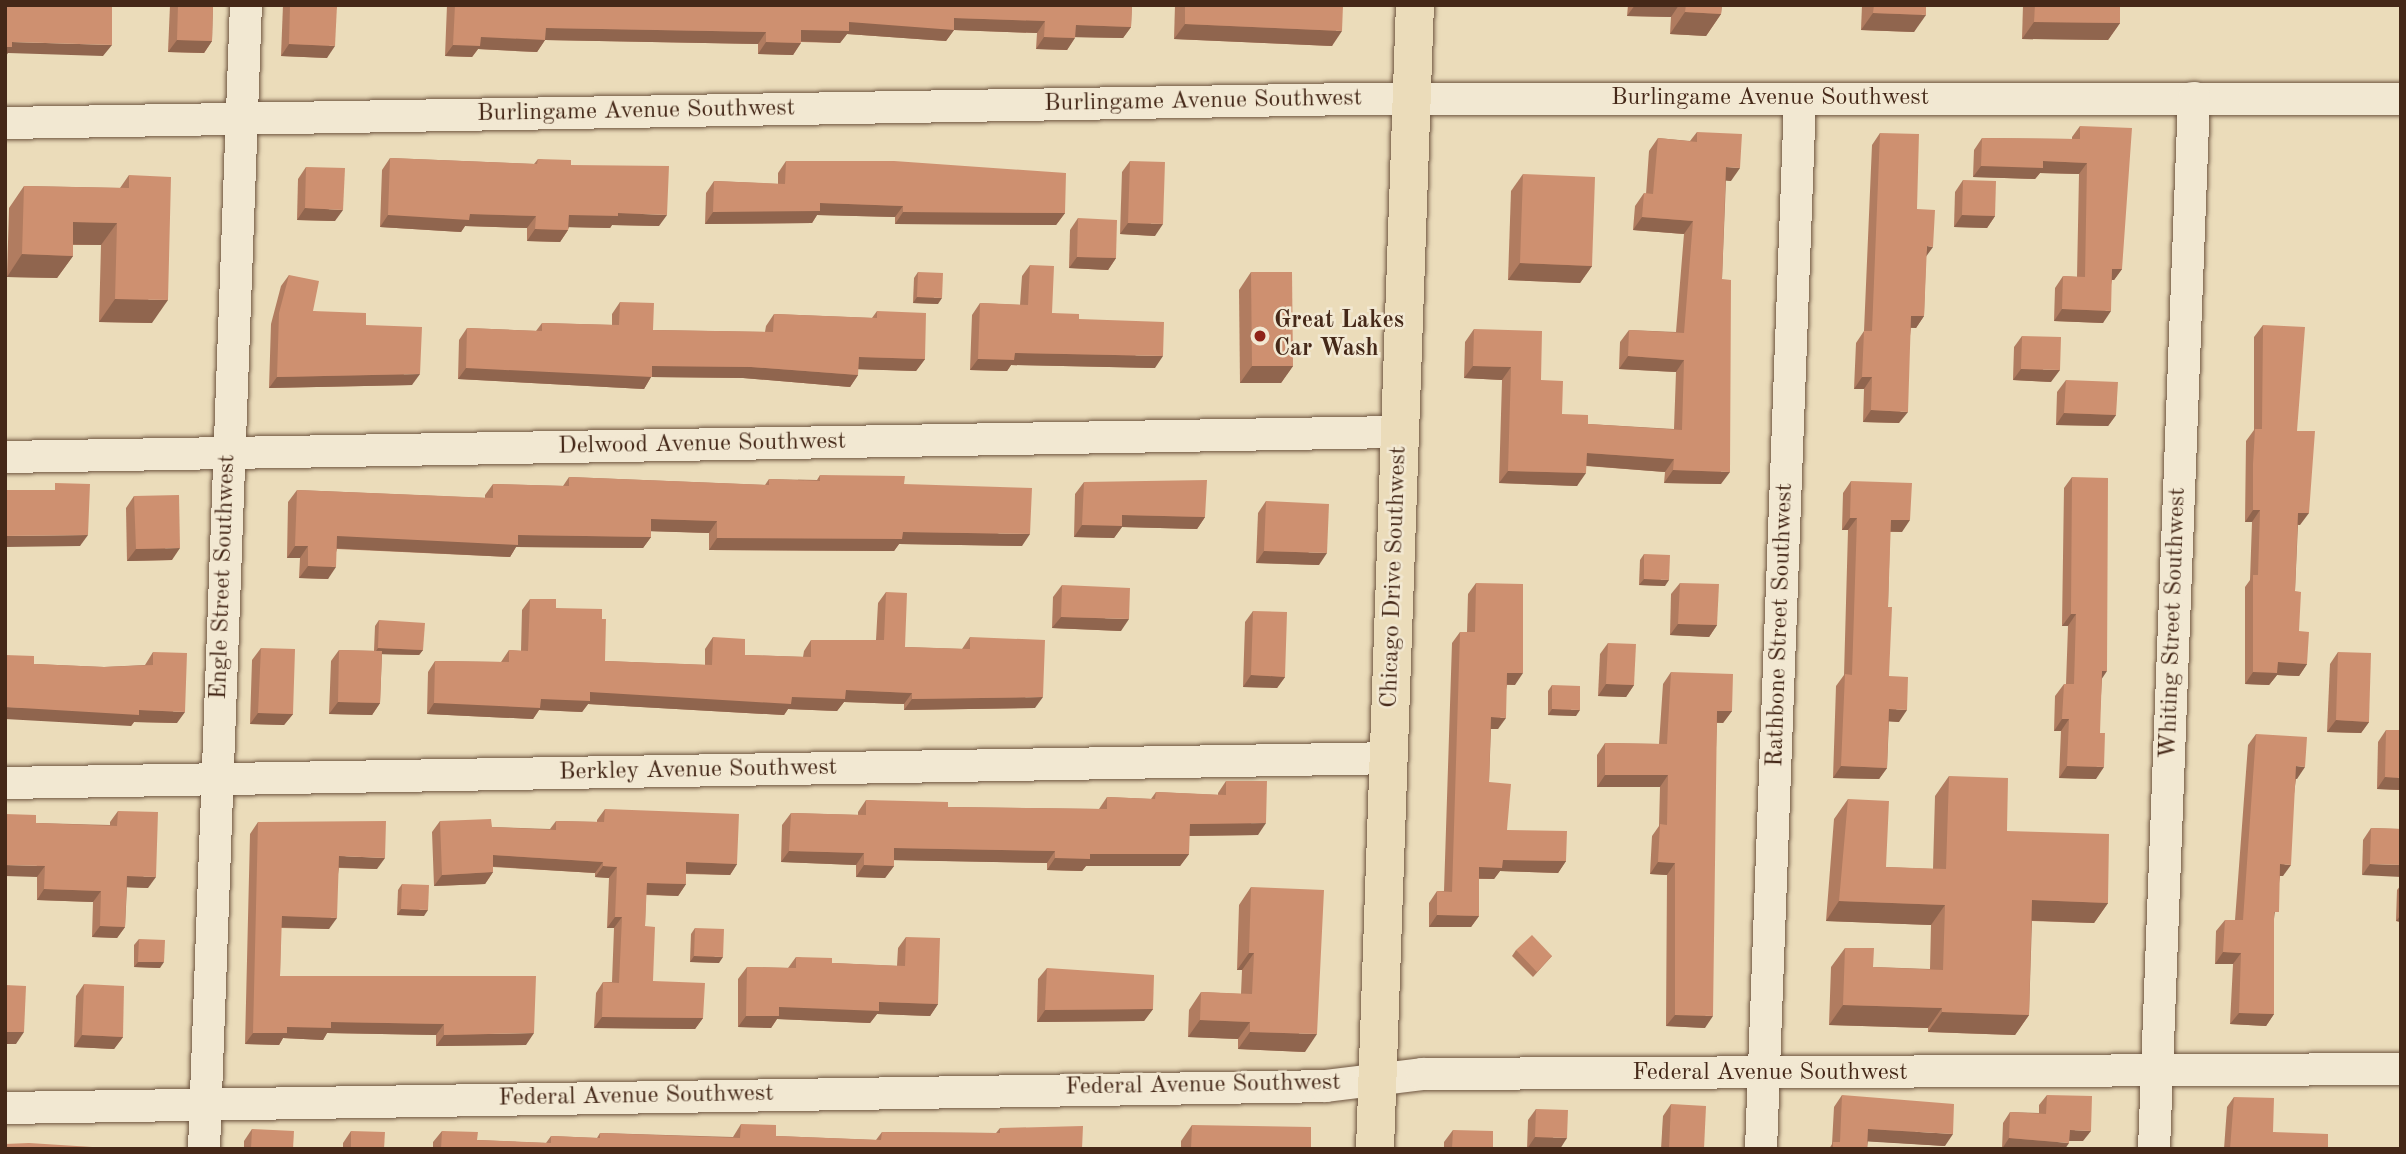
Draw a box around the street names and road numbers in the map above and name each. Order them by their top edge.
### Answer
street label: Burlingame Avenue Southwest [1044,85,1362,119]
street label: Burlingame Avenue Southwest [1611,85,1929,113]
street label: Burlingame Avenue Southwest [477,95,795,129]
street label: Delwood Avenue Southwest [558,428,846,462]
street label: Chicago Drive Southwest [1376,445,1414,709]
street label: Engle Street Southwest [205,454,243,700]
street label: Rathbone Street Southwest [1762,483,1800,767]
street label: Whiting Street Southwest [2155,487,2193,759]
street label: Berkley Avenue Southwest [559,754,837,788]
street label: Federal Avenue Southwest [1632,1060,1908,1088]
street label: Federal Avenue Southwest [1065,1069,1341,1103]
street label: Federal Avenue Southwest [498,1080,774,1114]

